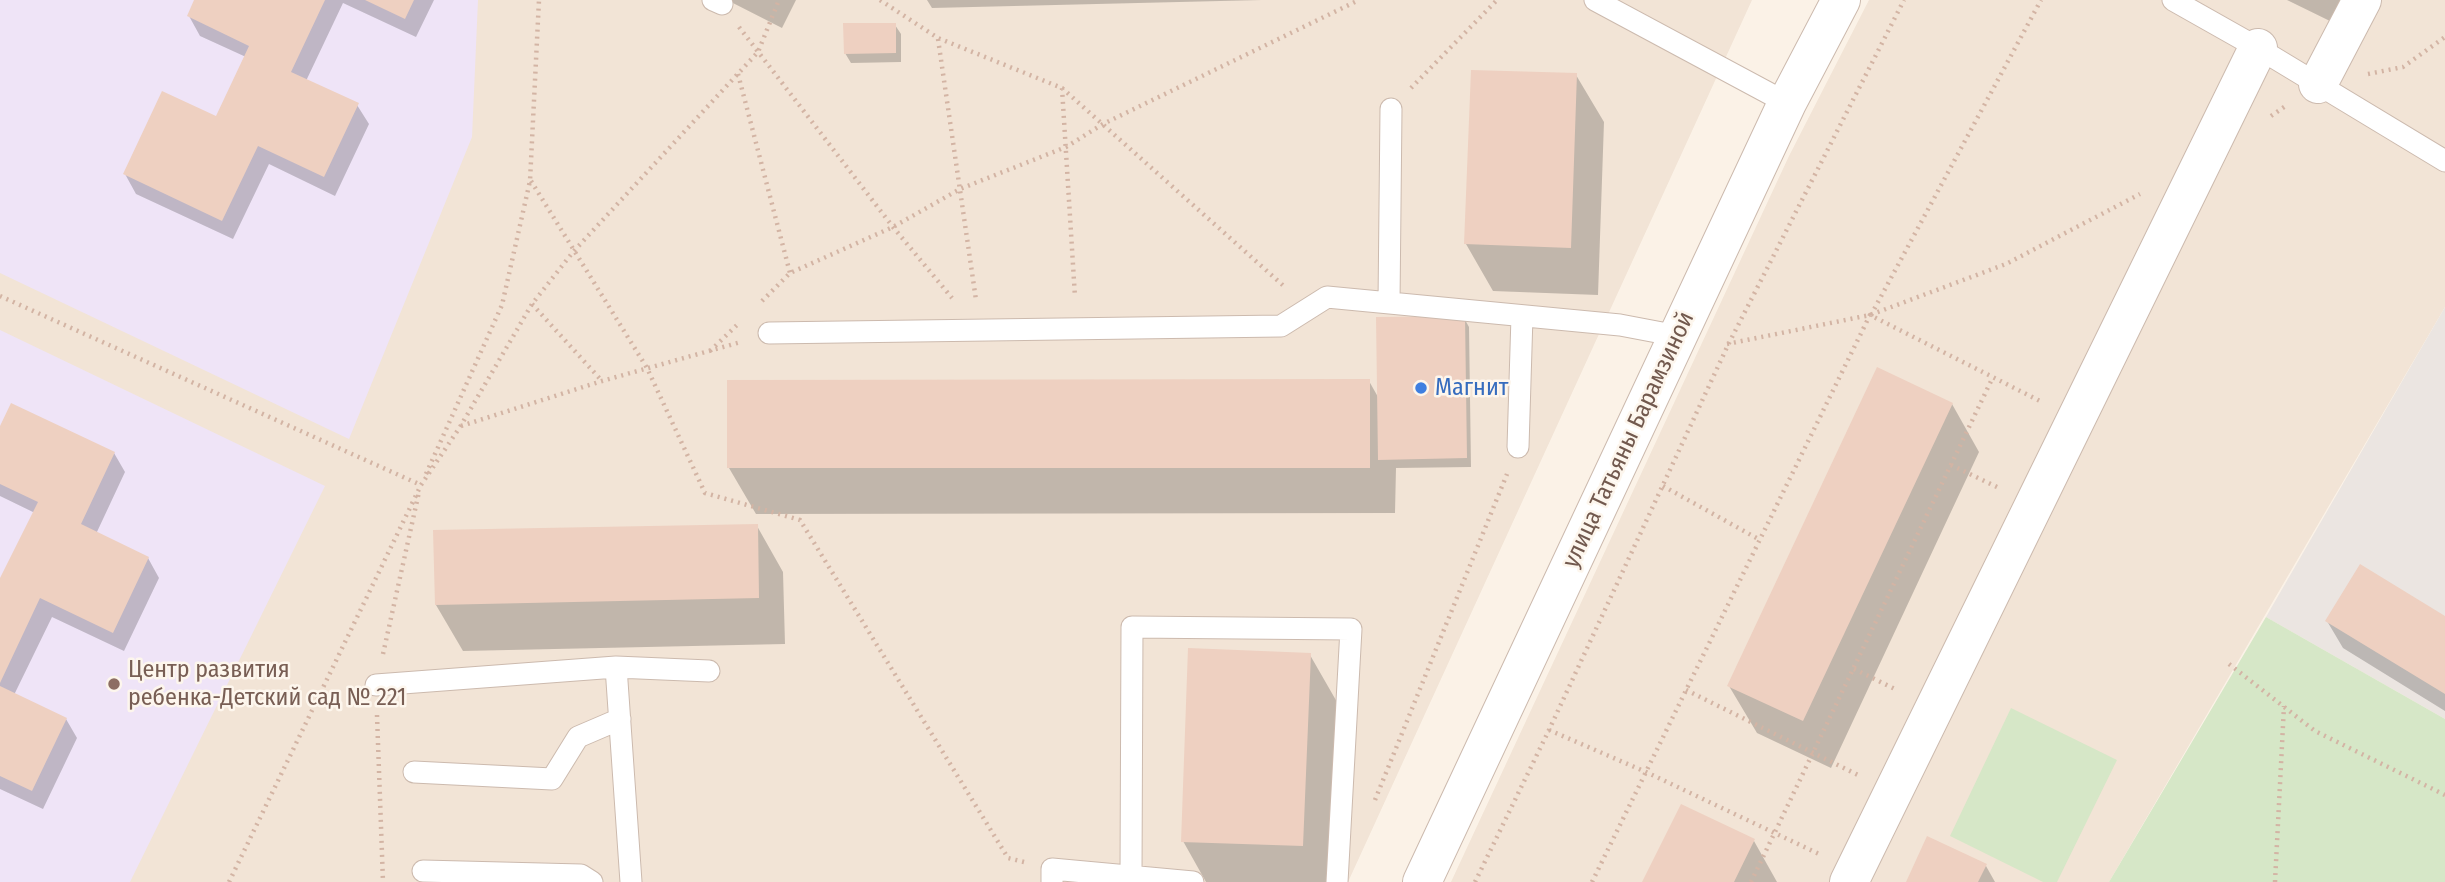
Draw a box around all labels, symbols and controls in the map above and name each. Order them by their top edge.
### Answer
street label: улица Татьяны Барамзиной [1557,307,1701,573]
place label: Магнит [1435,374,1509,402]
marker: Магнит [1413,380,1429,396]
place label: Центр развития ребенка-Детский сад № 221 [128,656,406,712]
marker: Центр развития ребенка-Детский сад № 221 [106,676,122,692]

